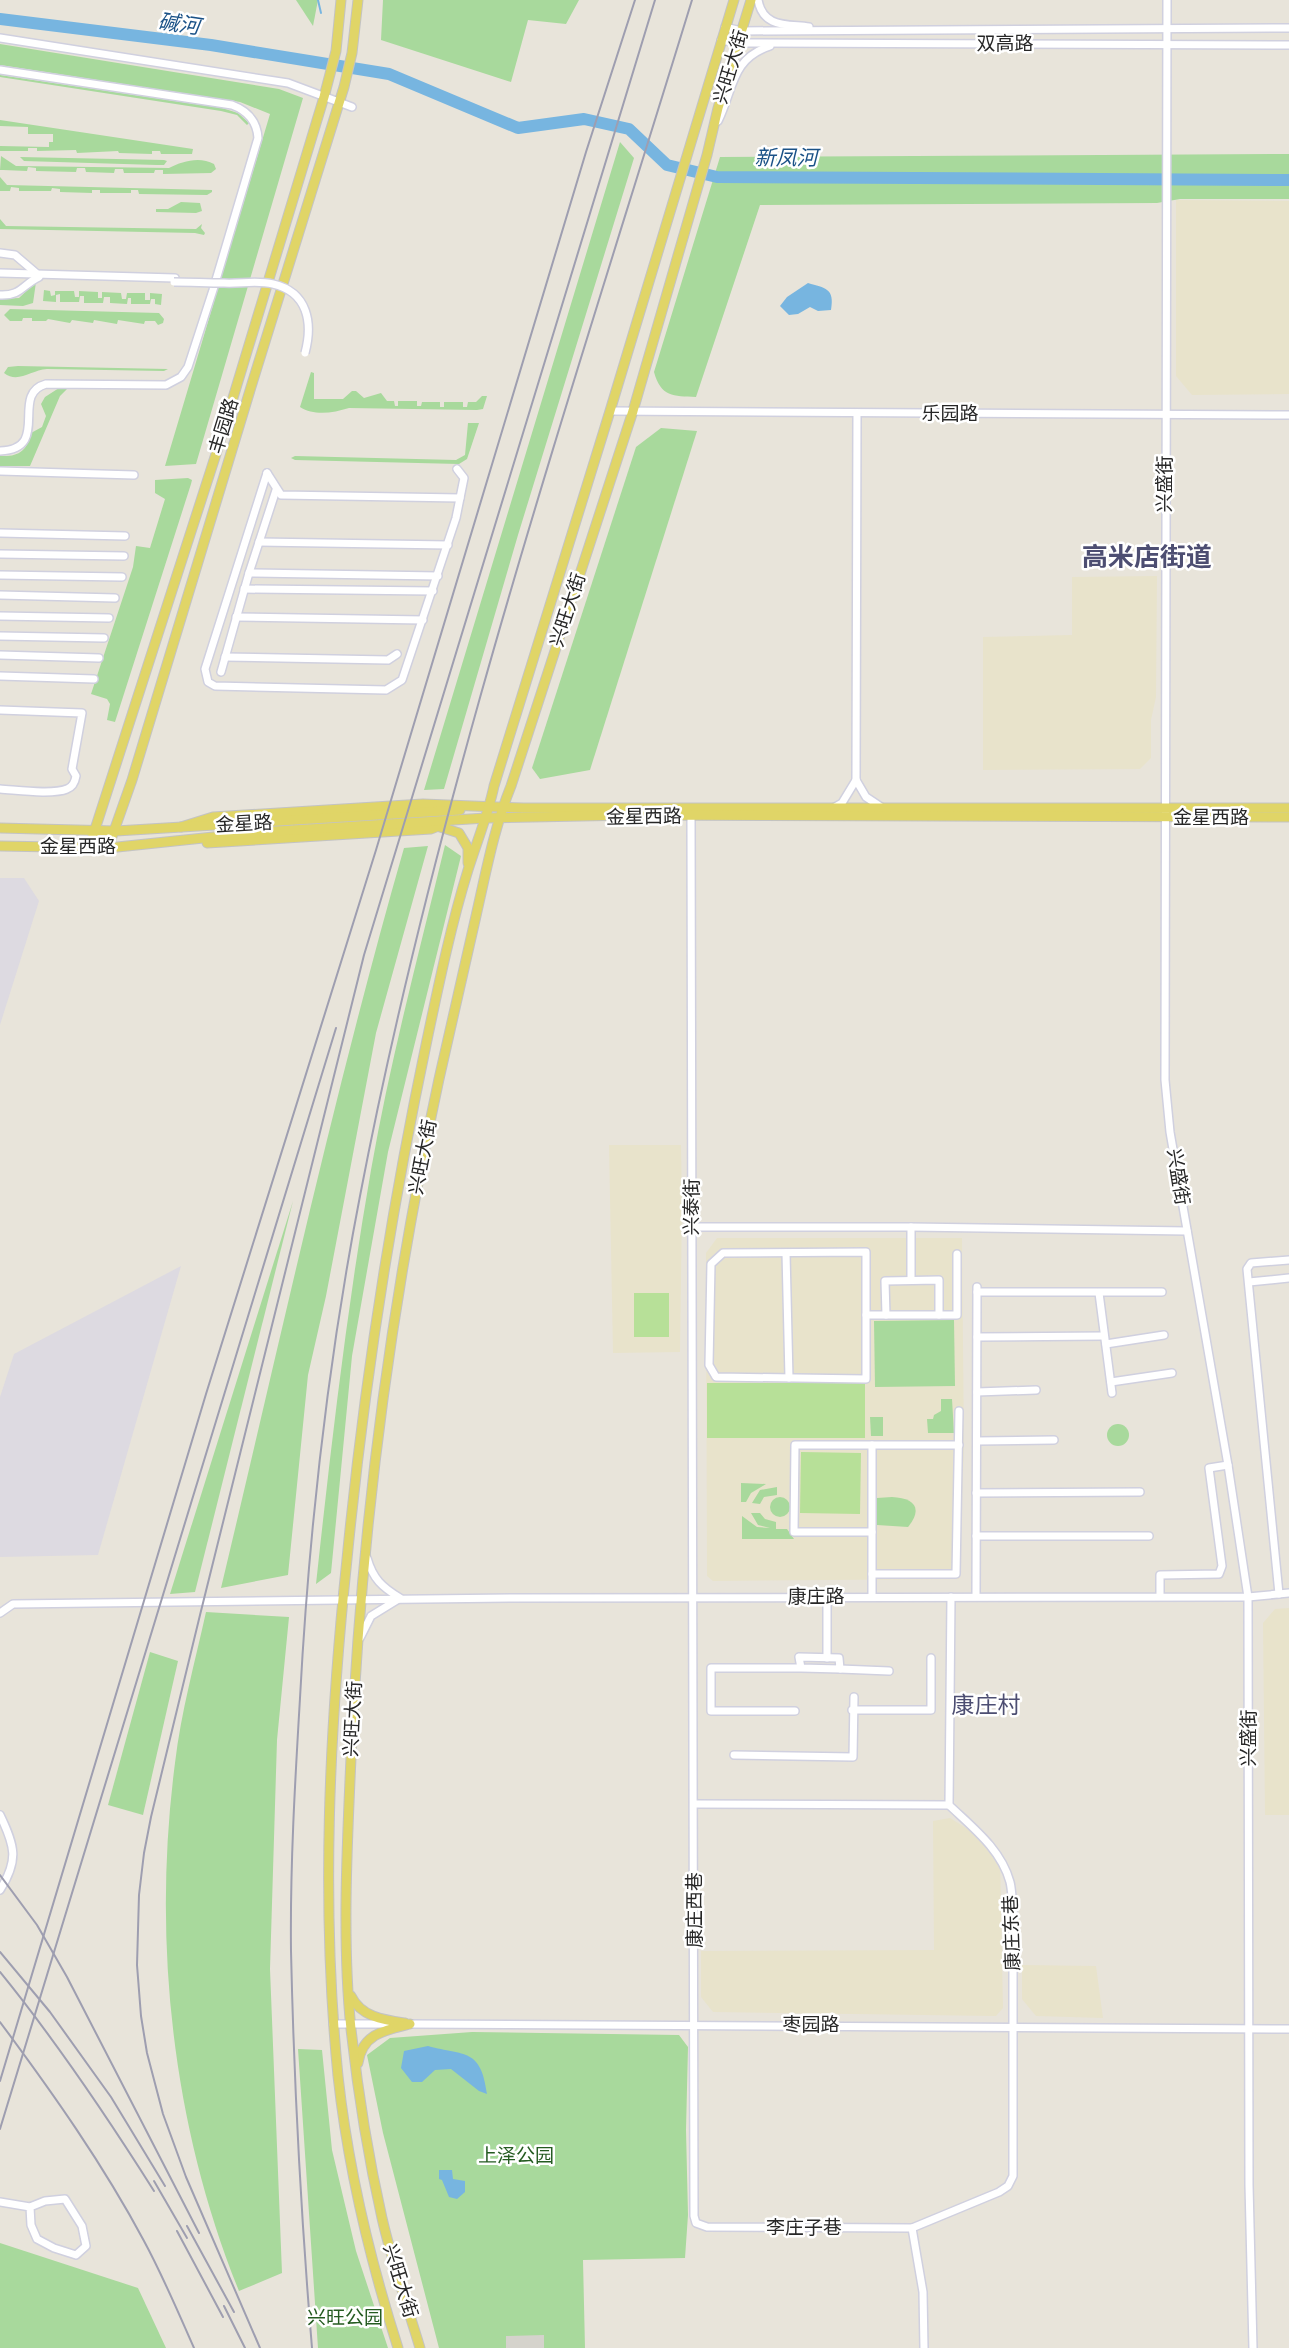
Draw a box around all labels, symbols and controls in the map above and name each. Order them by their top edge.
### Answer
water label: 碱河 [156,7,206,41]
street label: 兴旺大街 [707,27,755,107]
street label: 双高路 [976,31,1034,57]
water label: 新凤河 [755,144,821,172]
street label: 丰园路 [203,395,245,457]
street label: 乐园路 [921,401,979,427]
street label: 兴盛街 [1152,455,1178,513]
district label: 高米店街道 [1082,540,1212,575]
street label: 兴旺大街 [544,570,592,650]
street label: 金星西路 [606,803,682,831]
street label: 金星西路 [1173,805,1249,831]
street label: 金星路 [215,810,273,838]
street label: 金星西路 [40,834,116,860]
street label: 兴旺大街 [403,1117,443,1197]
street label: 兴盛街 [1161,1147,1195,1207]
street label: 兴泰街 [679,1178,705,1236]
street label: 康庄路 [787,1584,845,1610]
street label: 兴旺大街 [338,1680,368,1758]
district label: 康庄村 [952,1690,1021,1721]
street label: 兴盛街 [1236,1709,1262,1767]
street label: 康庄西巷 [682,1872,708,1948]
street label: 康庄东巷 [998,1895,1026,1971]
street label: 枣园路 [782,2012,840,2038]
park label: 上泽公园 [478,2143,554,2169]
street label: 李庄子巷 [766,2215,842,2241]
street label: 兴旺大街 [376,2241,424,2321]
park label: 兴旺公园 [307,2305,383,2331]

